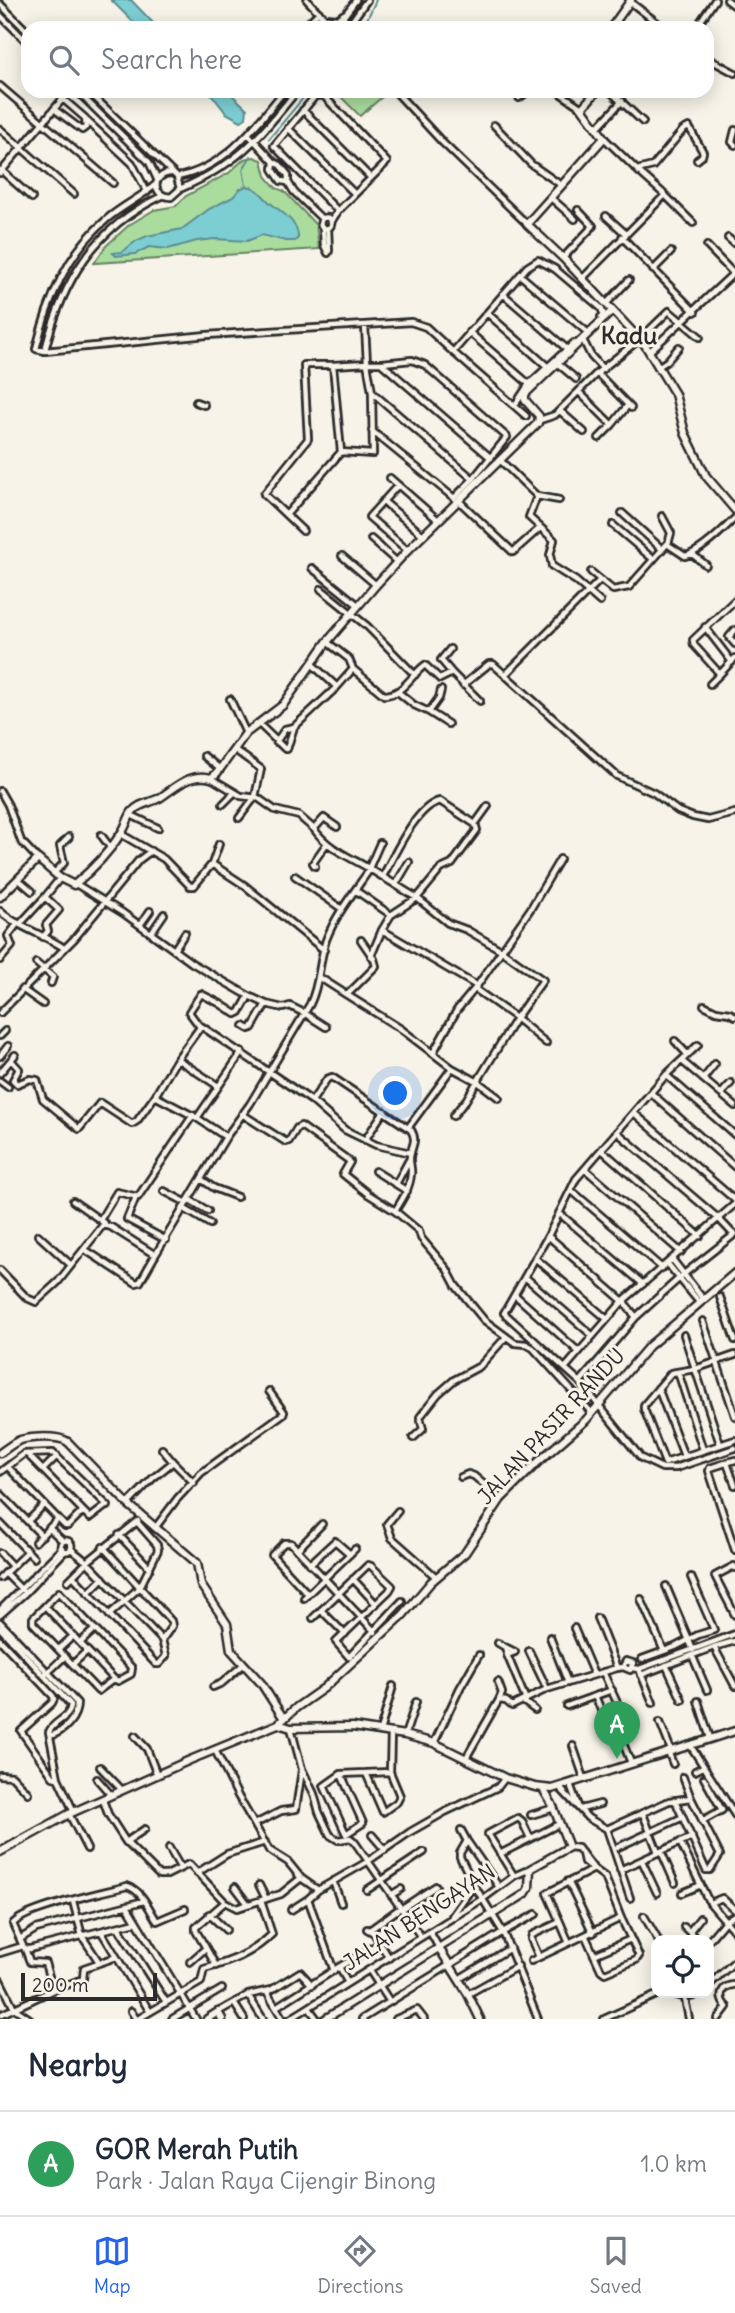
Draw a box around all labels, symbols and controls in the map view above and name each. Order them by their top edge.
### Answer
search box [21,21,714,98]
icon: search [45,41,83,79]
text: Search here [101,43,242,76]
district label: Kadu [601,320,657,350]
your location [378,1076,412,1110]
street label: JALAN PASIR RANDU [472,1342,630,1510]
pin: A [594,1701,640,1759]
street label: JALAN BENGAYAN [338,1858,500,1976]
map controls [651,1935,714,1998]
button: locate [651,1935,714,1998]
scale bar [21,1970,158,2002]
text: 200 m [32,1973,89,1997]
text: Nearby [28,2046,128,2084]
text: GOR Merah Putih [95,2133,298,2166]
text: A [44,2149,58,2178]
text: 1.0 km [641,2149,707,2178]
text: Park · Jalan Raya Cijengir Binong [95,2166,436,2195]
tab: Map [93,2232,131,2298]
tab: Directions [318,2232,403,2298]
tab: Saved [590,2232,642,2298]

